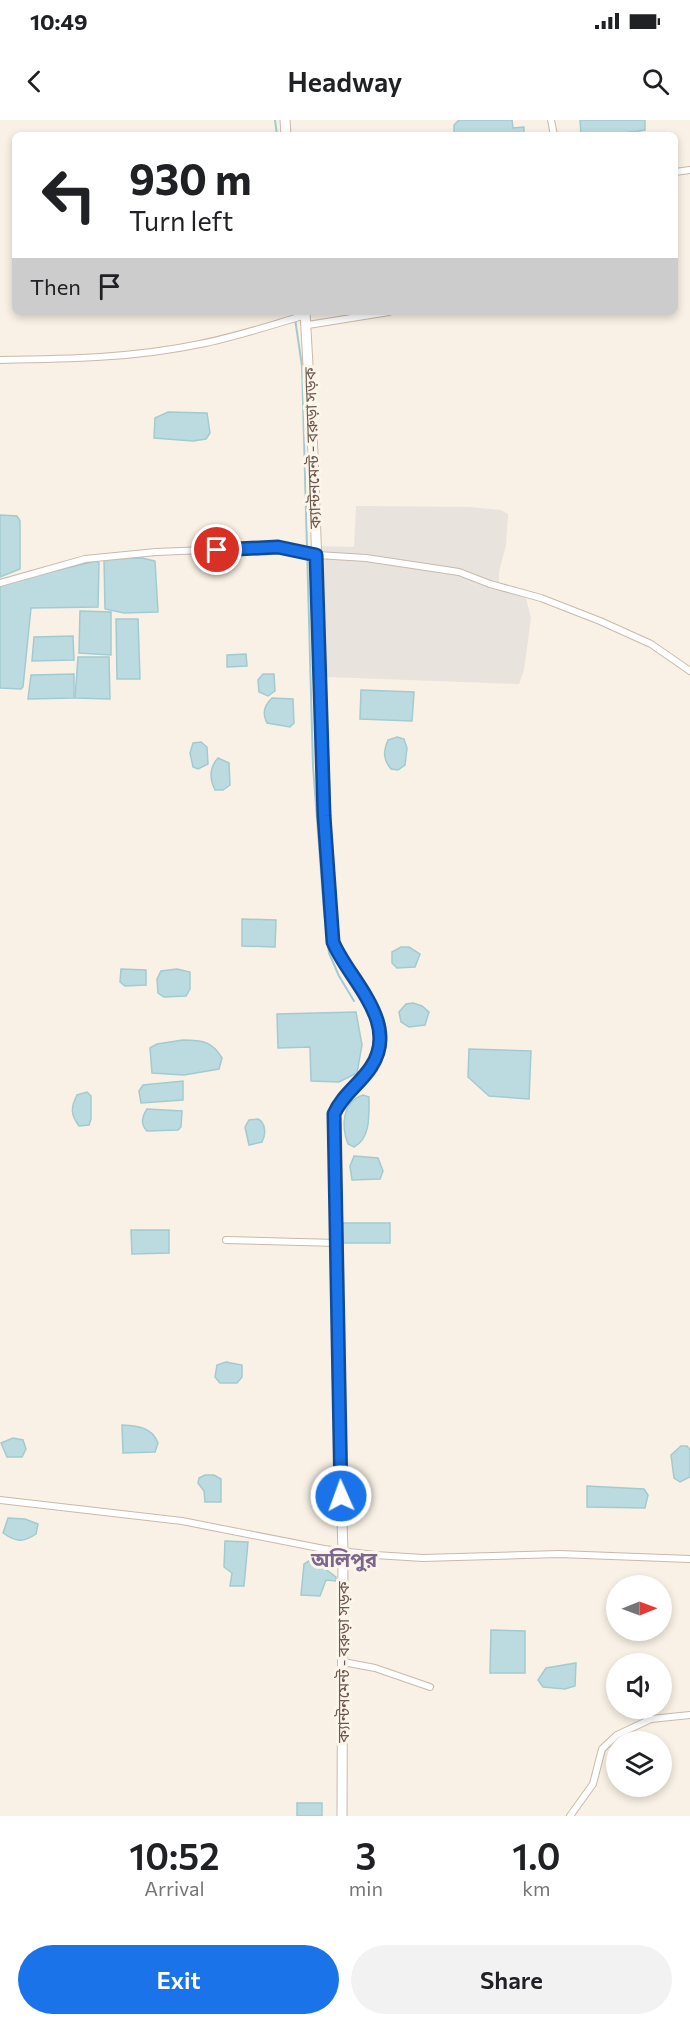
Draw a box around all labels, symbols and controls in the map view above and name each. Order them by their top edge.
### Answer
text: 10:49 [30,8,87,35]
icon: back [18,65,51,98]
text: Headway [288,65,402,98]
icon: search [639,65,672,98]
text: 930 m [129,152,252,204]
icon: left [30,156,108,234]
text: Turn left [129,204,233,237]
icon: arrive [93,270,126,303]
text: Then [30,273,81,300]
street label: ক্যান্টনমেন্ট - বরুড়া সড়ক [299,366,324,530]
pin [191,524,242,575]
icon: arrive [200,533,233,566]
position arrow [309,1464,373,1528]
district label: অলিপুর [310,1547,378,1572]
north arrow [606,1575,672,1641]
map controls [606,1575,672,1797]
street label: ক্যান্টনমেন্ট - বরুড়া সড়ক [333,1580,352,1744]
button: sound [606,1653,672,1719]
button: layers [606,1731,672,1797]
text: 10:52 [129,1833,219,1877]
text: 3 [355,1833,376,1877]
text: 1.0 [512,1833,561,1877]
text: Arrival [144,1876,205,1900]
text: min [349,1876,383,1900]
text: km [522,1876,551,1900]
button: Exit [18,1945,339,2014]
button: Share [351,1945,672,2014]

